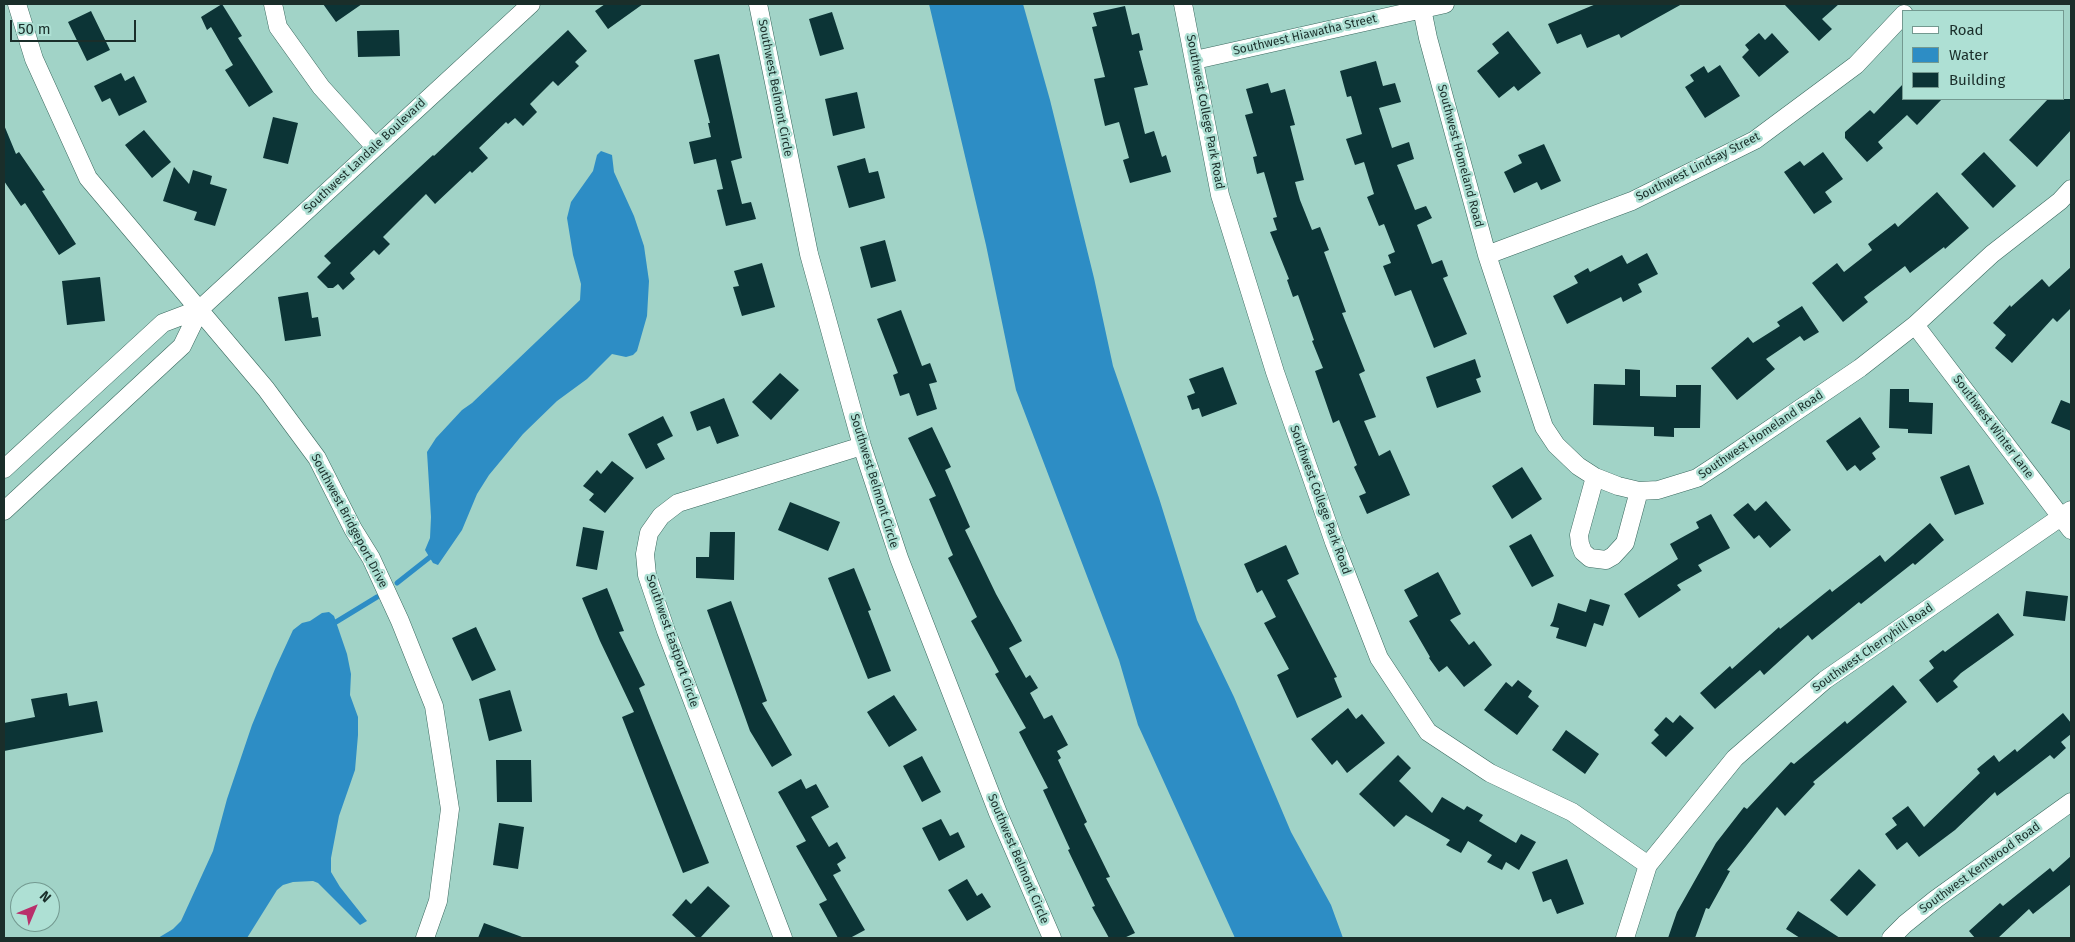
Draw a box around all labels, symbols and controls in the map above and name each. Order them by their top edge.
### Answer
scale bar [12,10,139,42]
legend [1902,10,2065,100]
street label: Southwest Hiawatha Street [1232,11,1378,59]
street label: Southwest Belmont Circle [755,18,795,158]
text: 50 m [18,20,51,38]
text: Road [1949,21,1984,39]
street label: Southwest College Park Road [1183,33,1227,191]
text: Water [1949,46,1988,64]
text: Building [1949,71,2005,89]
street label: Southwest Homeland Road [1434,83,1486,229]
street label: Southwest Landale Boulevard [301,96,429,216]
street label: Southwest Lindsay Street [1634,129,1762,205]
street label: Southwest Winter Lane [1950,373,2036,481]
street label: Southwest Homeland Road [1696,388,1826,482]
street label: Southwest Belmont Circle [847,412,901,550]
street label: Southwest College Park Road [1286,424,1354,576]
street label: Southwest Bridgeport Drive [308,452,390,590]
street label: Southwest Eastport Circle [643,573,701,709]
street label: Southwest Cherryhill Road [1810,601,1936,695]
street label: Southwest Belmont Circle [984,792,1052,926]
street label: Southwest Kentwood Road [1917,819,2043,917]
north arrow [10,882,60,932]
text: N [36,887,55,906]

